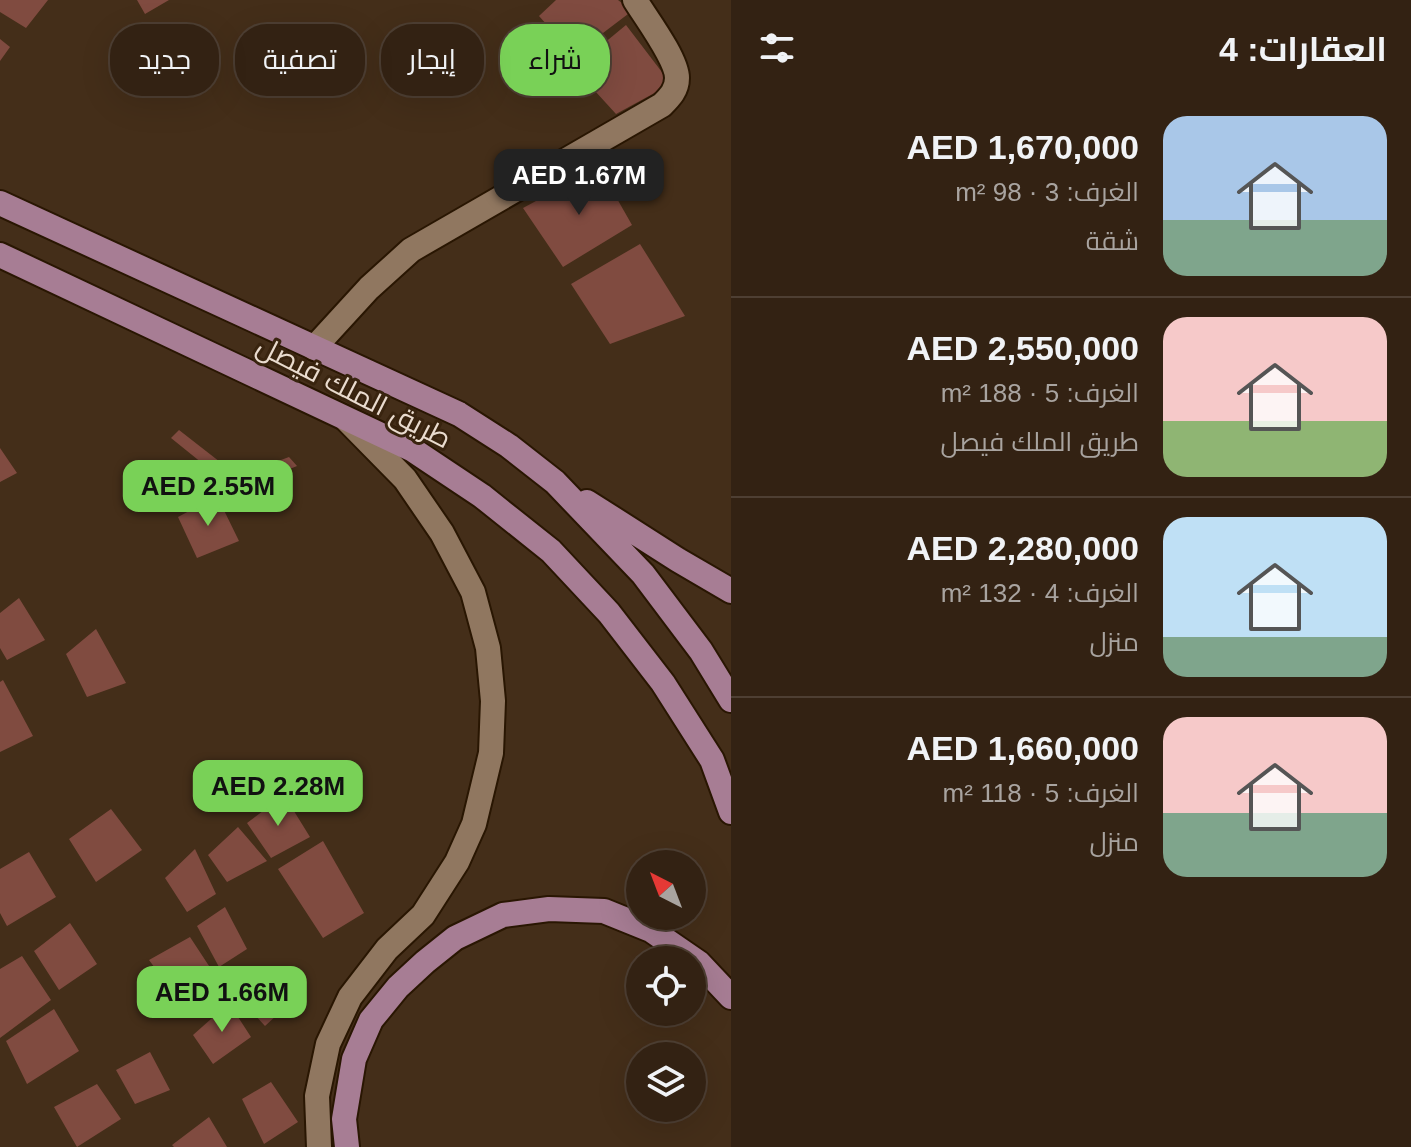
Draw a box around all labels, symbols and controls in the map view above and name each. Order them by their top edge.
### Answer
chip: جديد [110,24,219,96]
chip: تصفية [235,24,365,96]
chip: إيجار [381,24,484,96]
chip: شراء [500,24,610,96]
icon: filters [755,26,799,70]
text: العقارات: 4 [1219,30,1387,68]
text: AED 1,670,000 [907,128,1139,166]
icon: home [1227,148,1323,244]
pin: AED 1.67M [487,149,671,217]
text: AED 1.67M [512,160,646,190]
text: الغرف: 3 · 98 m² [955,177,1139,207]
text: شقة [1086,226,1139,256]
text: AED 2,550,000 [907,329,1139,367]
street label: طريق الملك فيصل [251,330,456,455]
icon: home [1227,349,1323,445]
text: الغرف: 5 · 188 m² [941,378,1139,408]
text: طريق الملك فيصل [940,427,1139,457]
pin: AED 2.55M [116,460,300,528]
text: AED 2.55M [141,471,275,501]
text: AED 2,280,000 [907,529,1139,567]
icon: home [1227,549,1323,645]
text: الغرف: 4 · 132 m² [941,578,1139,608]
text: منزل [1090,627,1139,657]
text: AED 1,660,000 [907,729,1139,767]
icon: home [1227,749,1323,845]
pin: AED 2.28M [186,760,370,828]
text: AED 2.28M [211,771,345,801]
text: الغرف: 5 · 118 m² [943,778,1139,808]
text: منزل [1090,827,1139,857]
north arrow [626,850,706,930]
map controls [626,850,706,1122]
button: locate [626,946,706,1026]
pin: AED 1.66M [130,966,314,1034]
text: AED 1.66M [155,977,289,1007]
button: layers [626,1042,706,1122]

